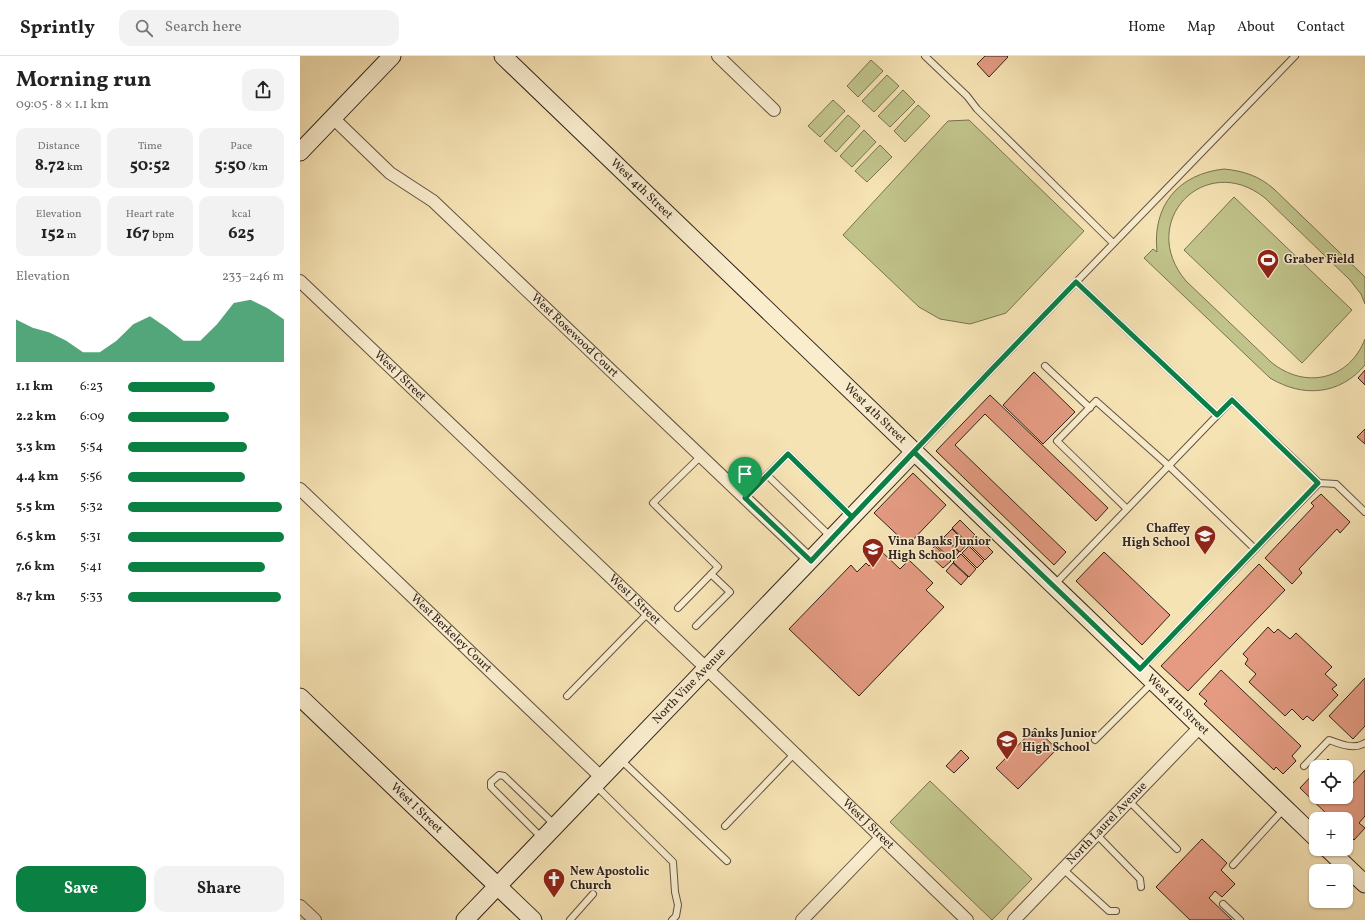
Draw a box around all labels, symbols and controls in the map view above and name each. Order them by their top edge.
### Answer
search box [119,10,399,46]
text: Sprintly [20,15,95,41]
icon: search [133,17,155,39]
text: Search here [165,17,242,38]
text: Home [1128,18,1165,37]
text: Map [1187,18,1215,37]
text: About [1237,18,1275,37]
text: Contact [1297,18,1345,37]
text: Morning run [16,65,151,96]
button: share [242,69,284,111]
text: 09:05 · 8 × 1.1 km [16,96,109,114]
text: Distance [38,139,80,154]
text: Time [138,139,162,154]
text: Pace [230,139,252,154]
text: 8.72 [35,154,65,177]
text: 50:52 [130,154,170,177]
text: 5:50 [215,154,246,177]
street label: West 4th Street [607,155,676,223]
text: km [65,160,83,175]
text: /km [246,160,268,175]
text: Elevation [36,207,82,222]
text: Heart rate [126,207,174,222]
text: kcal [232,207,251,222]
text: 152 [41,222,65,245]
text: 167 [126,222,150,245]
text: 625 [228,222,255,245]
text: m [65,228,77,243]
text: bpm [150,228,174,243]
sports icon: Graber Field [1255,247,1281,280]
place label: Graber Field [1284,252,1355,268]
text: Elevation [16,268,70,286]
text: 233–246 m [222,268,284,286]
street label: West Rosewood Court [527,290,622,381]
street label: West J Street [370,348,429,405]
text: 1.1 km [16,378,53,396]
text: 6:23 [80,378,103,396]
street label: West 4th Street [840,380,910,448]
text: 2.2 km [16,408,56,426]
text: 6:09 [80,408,104,426]
text: 3.3 km [16,438,56,456]
text: 5:54 [80,438,103,456]
pin [728,457,762,498]
icon: arrive [734,463,756,485]
text: 4.4 km [16,468,59,486]
text: 5:56 [80,468,102,486]
text: 5.5 km [16,498,55,516]
text: 5:32 [80,498,103,516]
place label: Chaffey High School [1122,521,1190,551]
school or university icon: Chaffey High School [1192,523,1218,556]
text: 6.5 km [16,528,56,546]
text: 5:31 [80,528,101,546]
place label: Vina Banks Junior High School [888,534,991,564]
school or university icon: Vina Banks Junior High School [860,536,886,569]
text: 7.6 km [16,558,55,576]
text: 5:41 [80,558,102,576]
street label: West J Street [605,571,664,628]
text: 8.7 km [16,588,55,606]
text: 5:33 [80,588,103,606]
street label: West Berkeley Court [407,591,495,676]
street label: North Vine Avenue [649,645,730,728]
street label: West 4th Street [1143,671,1212,739]
place label: Danks Junior High School [1022,726,1097,756]
school or university icon: Danks Junior High School [994,728,1020,761]
map controls [1309,760,1353,908]
button: locate [1309,760,1353,804]
street label: North Laurel Avenue [1063,778,1151,869]
street label: West I Street [387,779,446,837]
street label: West J Street [838,796,897,853]
button: + [1309,812,1353,856]
place label: New Apostolic Church [570,864,650,894]
button: − [1309,864,1353,908]
button: Save [16,866,146,912]
button: Share [154,866,284,912]
church icon: New Apostolic Church [541,866,567,899]

